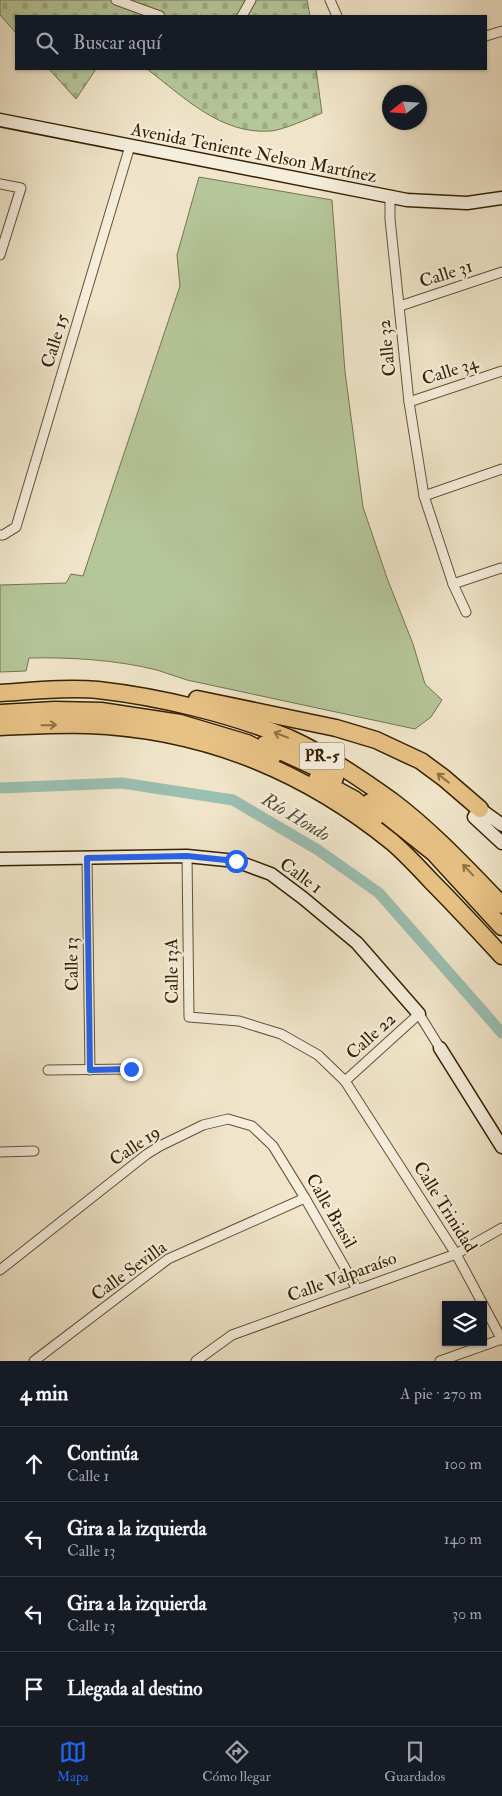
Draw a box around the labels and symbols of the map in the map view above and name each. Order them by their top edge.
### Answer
north arrow [382,85,427,130]
street label: Avenida Teniente Nelson Martínez [128,118,379,188]
street label: Calle 31 [417,255,475,293]
street label: Calle 15 [36,311,74,371]
street label: Calle 32 [373,318,401,378]
street label: Calle 34 [419,351,482,391]
one-way arrow [40,720,56,730]
one-way arrow [274,730,289,739]
road number: PR-5 [300,742,344,769]
one-way arrow [437,772,450,783]
water label: Río Hondo [256,787,335,847]
route start [225,850,248,873]
street label: Calle 1 [275,853,327,899]
one-way arrow [462,864,474,876]
street label: Calle 13 [60,937,84,991]
street label: Calle 13A [160,937,184,1004]
street label: Calle 22 [341,1008,401,1064]
route end [120,1058,143,1081]
street label: Calle 19 [105,1121,165,1171]
street label: Calle Trinidad [408,1157,482,1257]
street label: Calle Brasil [300,1170,362,1253]
street label: Calle Sevilla [87,1236,172,1306]
street label: Calle Valparaíso [284,1247,400,1307]

